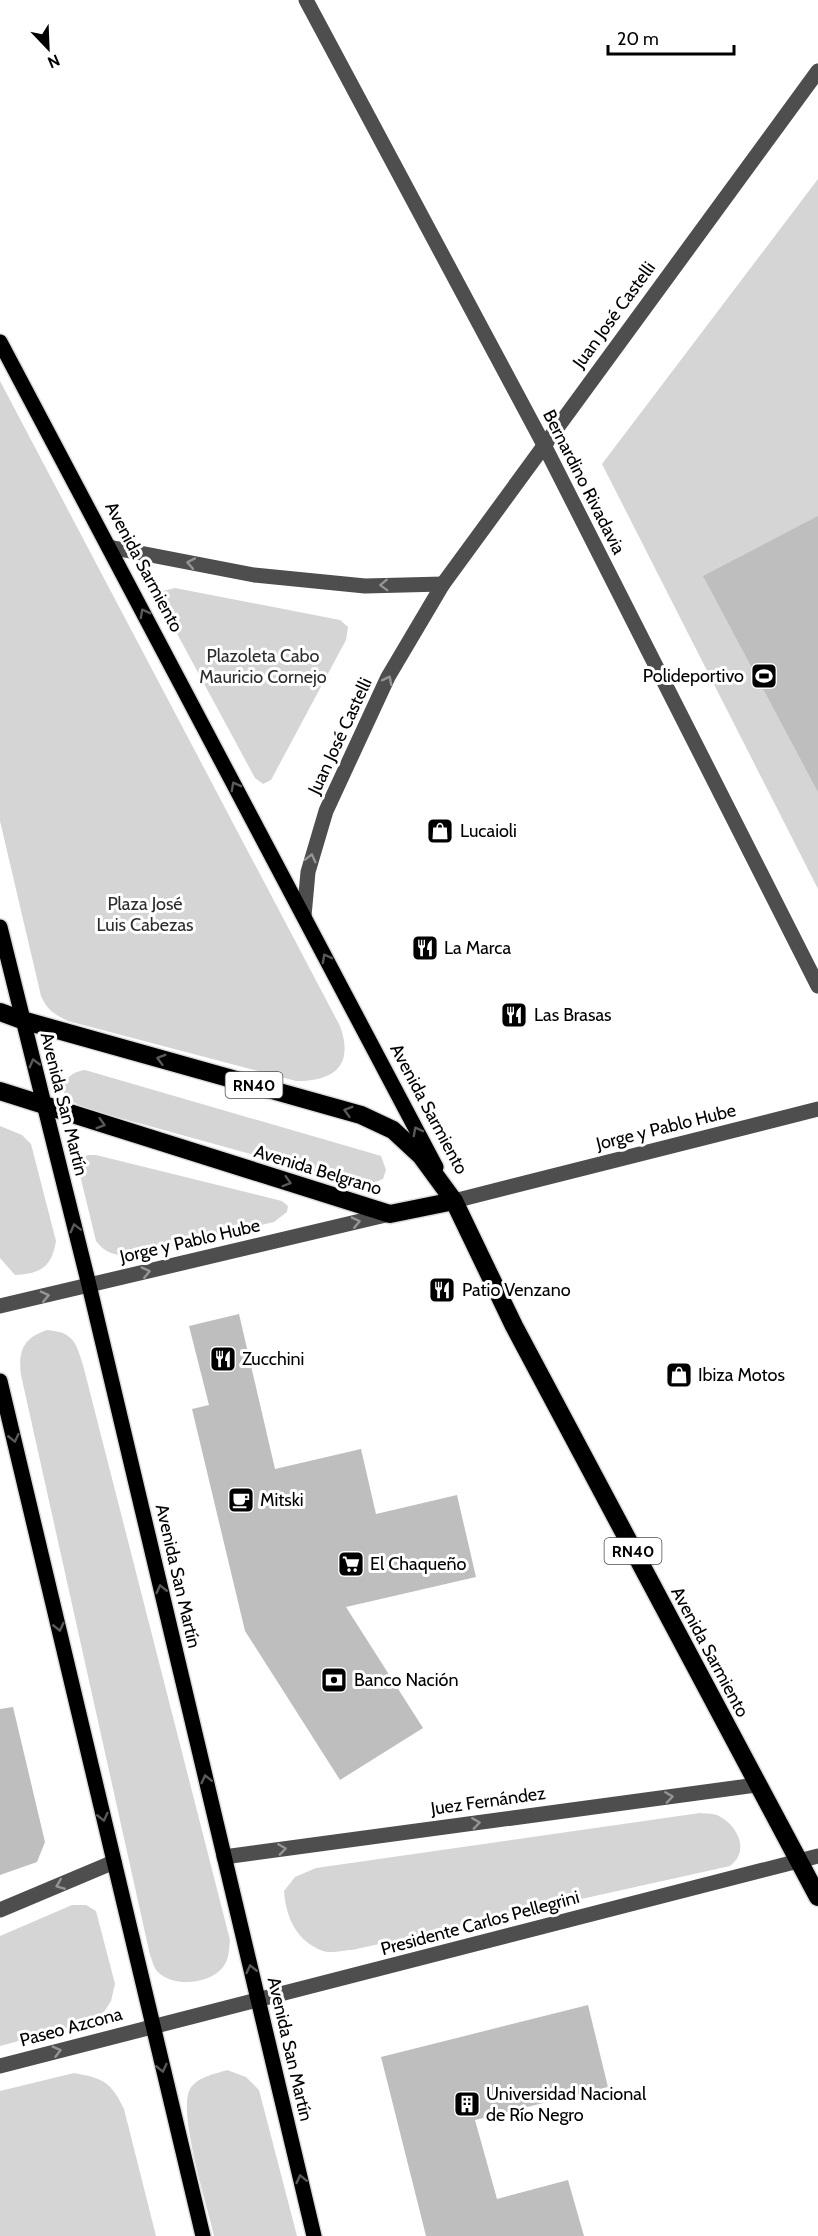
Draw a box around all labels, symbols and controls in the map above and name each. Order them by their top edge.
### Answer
north arrow [18,18,78,78]
scale bar [608,18,734,56]
text: 20 m [617,28,659,50]
text: N [45,50,63,72]
street label: Juan José Castelli [567,257,660,373]
street label: Bernardino Rivadavia [538,406,630,558]
street label: Avenida Sarmiento [100,498,188,636]
one-way arrow [186,557,196,570]
one-way arrow [380,579,389,592]
one-way arrow [140,609,151,619]
park label: Plazoleta Cabo Mauricio Cornejo [199,645,327,688]
sports icon: Polideportivo [749,661,779,691]
place label: Polideportivo [643,665,744,687]
street label: Juan José Castelli [303,674,377,799]
one-way arrow [380,675,392,686]
one-way arrow [231,781,242,792]
shop icon: Lucaioli [425,816,455,846]
place label: Lucaioli [460,820,517,842]
one-way arrow [304,854,317,864]
park label: Plaza José Luis Cabezas [96,893,194,936]
restaurant icon: La Marca [410,933,440,963]
place label: La Marca [444,937,511,959]
one-way arrow [322,954,333,964]
restaurant icon: Las Brasas [499,1000,529,1030]
place label: Las Brasas [534,1004,612,1026]
street label: Avenida San Martín [36,1030,92,1178]
street label: Avenida Sarmiento [385,1040,473,1178]
one-way arrow [156,1054,166,1066]
one-way arrow [28,1058,41,1068]
road number: RN40 [226,1072,282,1098]
street label: Jorge y Pablo Hube [593,1099,738,1155]
one-way arrow [344,1106,354,1118]
one-way arrow [95,1117,106,1129]
one-way arrow [413,1126,424,1137]
street label: Avenida Belgrano [252,1140,385,1200]
one-way arrow [281,1175,292,1187]
street label: Jorge y Pablo Hube [117,1214,262,1268]
one-way arrow [351,1216,361,1229]
one-way arrow [70,1223,83,1233]
one-way arrow [141,1266,151,1279]
restaurant icon: Patio Venzano [427,1275,457,1305]
place label: Patio Venzano [462,1279,571,1301]
one-way arrow [39,1290,49,1303]
restaurant icon: Zucchini [208,1344,238,1374]
place label: Zucchini [242,1348,304,1370]
shop icon: Ibiza Motos [664,1360,694,1390]
place label: Ibiza Motos [698,1364,785,1386]
one-way arrow [6,1432,19,1442]
cafe icon: Mitski [226,1485,256,1515]
place label: Mitski [260,1489,304,1511]
street label: Avenida San Martín [151,1502,205,1650]
road number: RN40 [604,1538,662,1564]
supermarket icon: El Chaqueño [336,1549,366,1579]
place label: El Chaqueño [370,1553,466,1575]
street label: Avenida Sarmiento [666,1583,754,1721]
one-way arrow [156,1585,169,1595]
one-way arrow [51,1622,64,1632]
bank icon: Banco Nación [319,1665,349,1695]
place label: Banco Nación [354,1669,459,1691]
one-way arrow [200,1774,213,1784]
street label: Juez Fernández [428,1782,547,1820]
one-way arrow [664,1791,673,1803]
one-way arrow [96,1812,109,1822]
one-way arrow [471,1817,480,1829]
one-way arrow [278,1843,287,1855]
one-way arrow [55,1878,66,1890]
street label: Presidente Carlos Pellegrini [378,1886,582,1960]
one-way arrow [245,1964,258,1974]
street label: Avenida San Martín [263,1975,317,2123]
street label: Paseo Azcona [17,2003,125,2051]
one-way arrow [51,2046,61,2058]
one-way arrow [155,2063,168,2073]
place label: Universidad Nacional de Río Negro [486,2083,647,2126]
building icon: Universidad Nacional de Río Negro [452,2089,482,2119]
one-way arrow [295,2174,308,2184]

